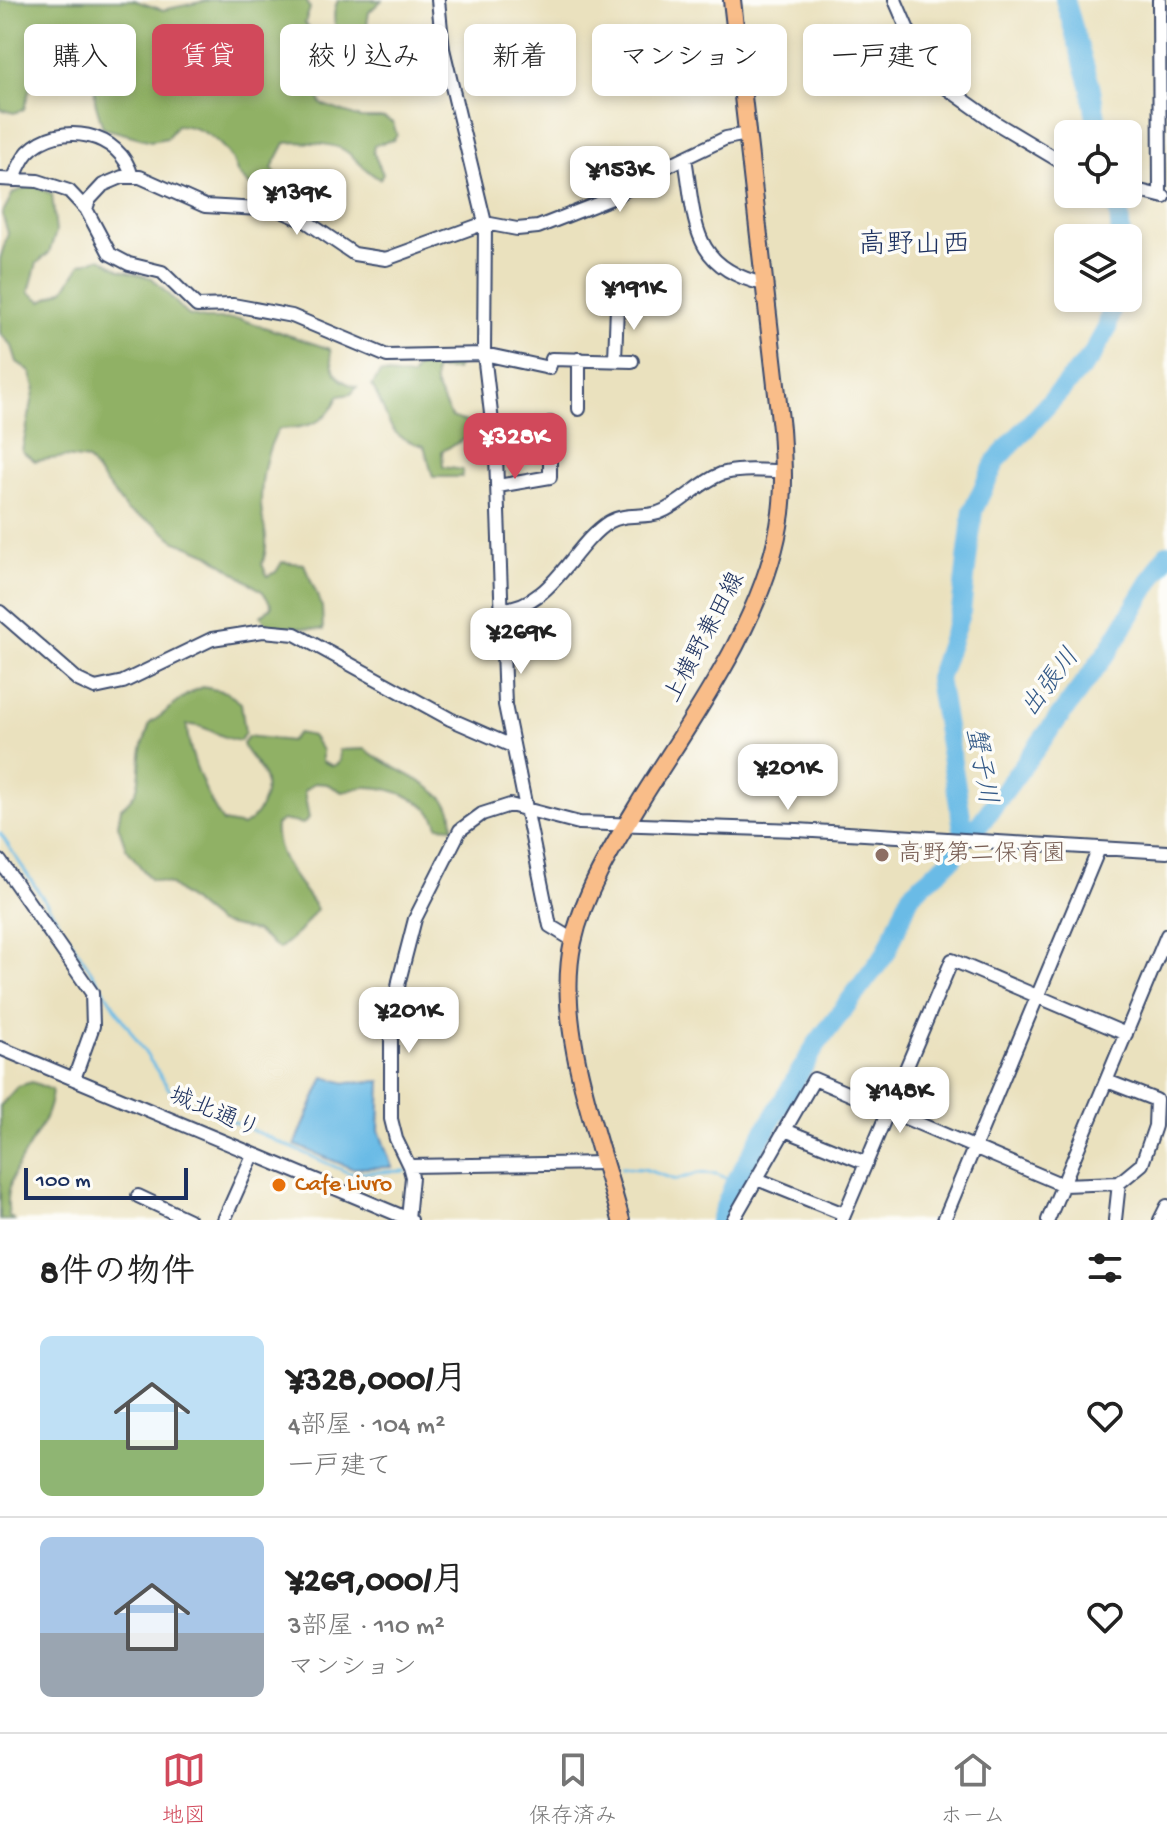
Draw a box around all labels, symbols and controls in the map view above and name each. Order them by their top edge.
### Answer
chip: 購入 [24,24,136,96]
chip: 賃貸 [152,24,264,96]
chip: 絞り込み [280,24,448,96]
chip: 新着 [464,24,576,96]
chip: マンション [592,24,787,96]
chip: 一戸建て [803,24,971,96]
map controls [1054,120,1142,312]
button: locate [1054,120,1142,208]
pin: ¥153K [564,146,676,214]
text: ¥153K [588,156,652,187]
pin: ¥139K [241,169,353,237]
text: ¥139K [265,179,329,210]
button: layers [1054,224,1142,312]
district label: 高野山西 [858,229,970,263]
pin: ¥191K [578,264,690,332]
text: ¥191K [604,274,664,305]
pin: ¥328K [459,413,571,481]
text: ¥328K [482,423,548,454]
street label: 上横野兼田線 [659,567,753,708]
pin: ¥269K [465,608,577,676]
text: ¥269K [488,618,554,649]
water label: 出張川 [1015,643,1088,724]
water label: 蟹子川 [957,725,1002,807]
pin: ¥201K [732,744,844,812]
text: ¥201K [756,754,820,785]
place label: 高野第二保育園 [898,840,1066,870]
marker: 高野第二保育園 [873,846,891,864]
pin: ¥201K [353,987,465,1055]
text: ¥201K [377,997,441,1028]
pin: ¥148K [844,1067,956,1135]
text: ¥148K [868,1077,932,1108]
street label: 城北通り [164,1081,264,1146]
scale bar [24,1164,188,1200]
text: 100 m [36,1169,91,1195]
place label: Cafe Livro [295,1171,392,1200]
marker: Cafe Livro [270,1176,288,1194]
icon: filters [1083,1246,1127,1290]
text: 8件の物件 [40,1255,195,1295]
text: ¥328,000/月 [288,1362,467,1402]
icon: home [104,1368,200,1464]
icon: heart [1083,1394,1127,1438]
text: 4部屋 · 104 m² [288,1412,445,1443]
text: 一戸建て [288,1453,392,1484]
text: ¥269,000/月 [288,1563,465,1603]
icon: home [104,1569,200,1665]
icon: heart [1083,1595,1127,1639]
text: 3部屋 · 110 m² [288,1613,445,1644]
text: マンション [288,1654,417,1685]
tab: 地図 [162,1748,206,1831]
tab: 保存済み [529,1748,617,1831]
tab: ホーム [940,1748,1005,1831]

